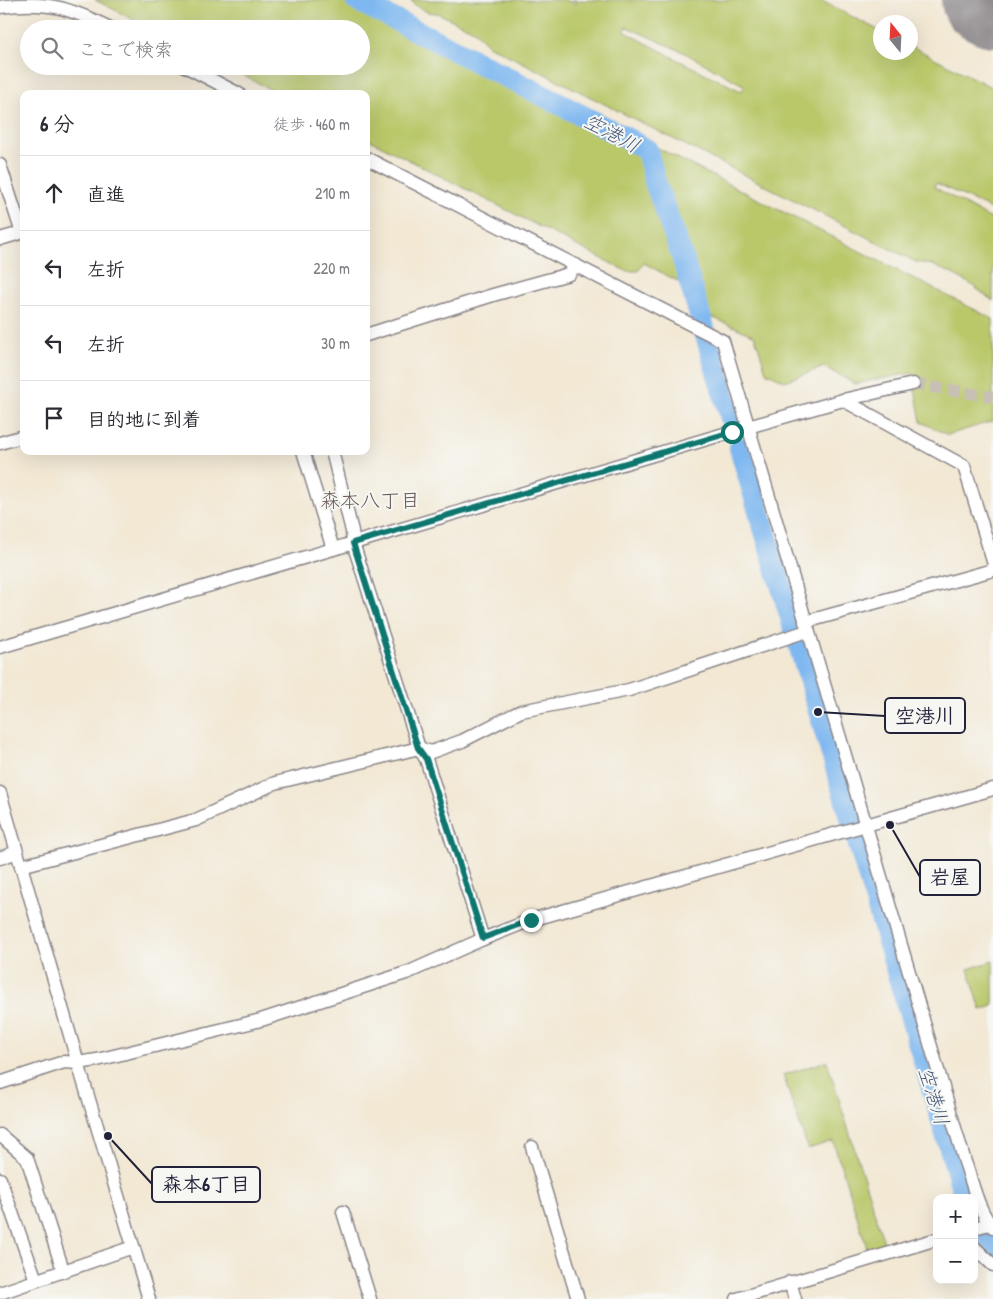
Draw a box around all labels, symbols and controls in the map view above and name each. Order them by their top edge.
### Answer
north arrow [873,15,918,60]
search box [20,20,370,75]
icon: search [38,34,66,62]
text: ここで検索 [78,36,173,62]
water label: 空港川 [579,107,645,159]
text: 6 分 [40,109,74,138]
text: 徒歩 · 460 m [273,113,350,135]
icon: ahead [40,179,68,207]
text: 直進 [87,181,125,207]
text: 210 m [315,182,350,204]
icon: left [40,254,68,282]
text: 左折 [87,256,125,282]
text: 220 m [313,257,350,279]
icon: left [40,329,68,357]
text: 左折 [87,331,125,357]
text: 30 m [321,332,350,354]
icon: arrive [40,404,68,432]
text: 目的地に到着 [87,406,201,432]
route start [721,421,744,444]
district label: 森本八丁目 [320,486,420,513]
callout: 空港川 [885,698,965,733]
text: 空港川 [895,702,955,729]
callout: 岩屋 [920,860,980,895]
text: 岩屋 [930,863,970,890]
route end [520,909,543,932]
water label: 空港川 [913,1063,956,1128]
callout: 森本6丁目 [152,1167,260,1202]
text: 森本6丁目 [162,1170,250,1197]
map controls [933,1194,978,1284]
button: + [933,1194,978,1239]
button: − [933,1239,978,1284]

